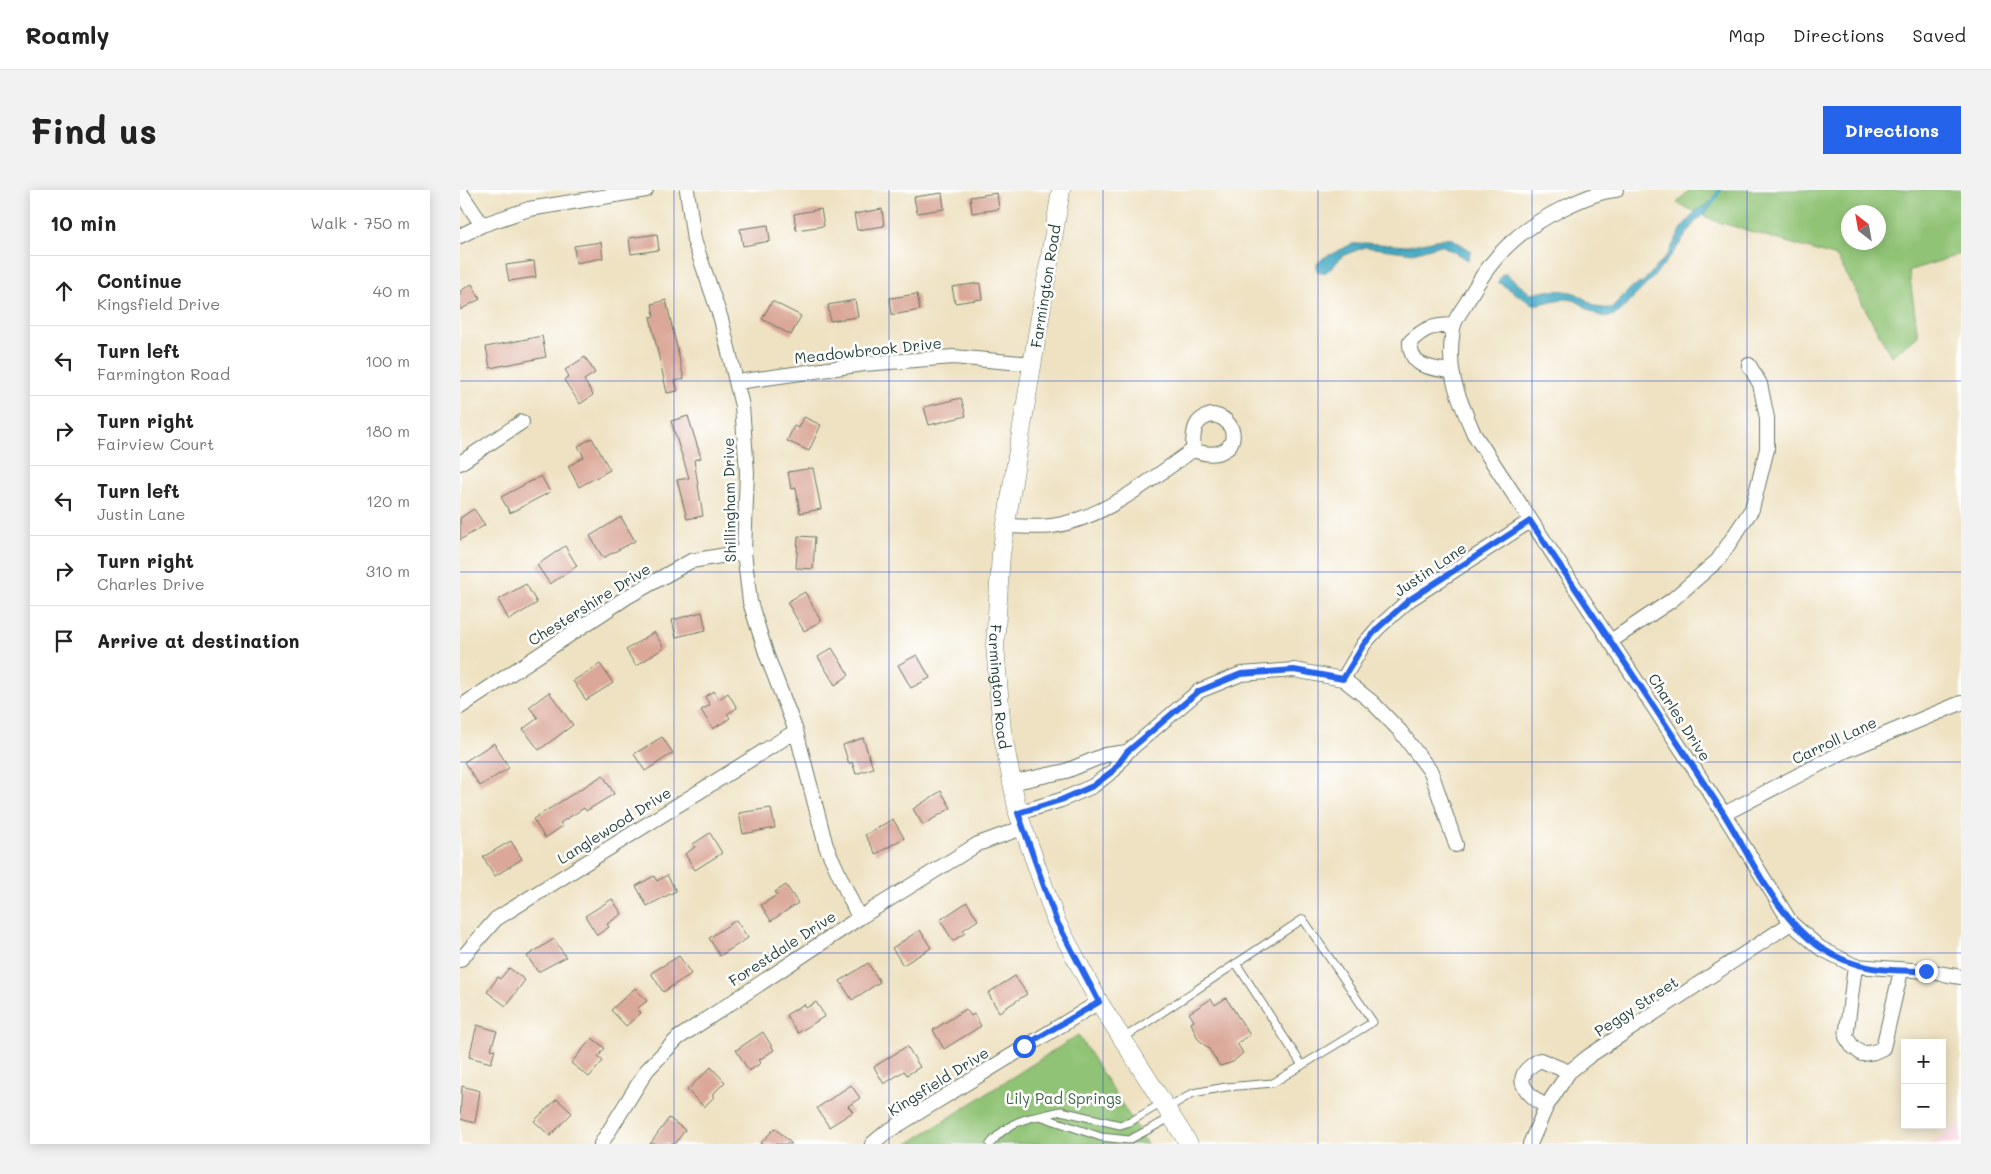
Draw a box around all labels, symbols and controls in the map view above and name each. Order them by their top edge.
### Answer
text: Roamly [25,19,109,50]
text: Map [1728,23,1765,47]
text: Directions [1793,23,1885,47]
text: Saved [1913,23,1966,47]
button: Directions [1823,106,1961,154]
text: Find us [30,107,157,153]
north arrow [1841,205,1886,250]
text: 10 min [50,209,116,236]
text: Walk · 750 m [310,212,410,233]
street label: Farmington Road [1025,223,1065,349]
text: Continue [97,268,182,293]
icon: ahead [50,277,78,305]
text: 40 m [373,280,410,301]
text: Kingsfield Drive [97,293,220,314]
street label: Meadowbrook Drive [793,332,943,368]
text: Turn left [97,338,180,363]
icon: left [50,347,78,375]
text: 100 m [365,350,410,371]
text: Farmington Road [97,363,230,384]
text: Turn right [97,408,194,433]
icon: right [50,417,78,445]
text: 180 m [365,420,410,441]
text: Fairview Court [97,433,214,454]
street label: Shillingham Drive [718,437,740,563]
text: Turn left [97,478,180,503]
icon: left [50,487,78,515]
text: 120 m [366,490,410,511]
text: Justin Lane [97,503,185,524]
street label: Justin Lane [1390,538,1470,600]
text: Turn right [97,548,194,573]
icon: right [50,557,78,585]
street label: Chestershire Drive [524,558,654,650]
text: 310 m [366,560,410,581]
text: Charles Drive [97,573,205,594]
street label: Farmington Road [985,624,1015,751]
icon: arrive [50,627,78,655]
text: Arrive at destination [97,628,300,653]
street label: Charles Drive [1644,669,1716,765]
street label: Carroll Lane [1788,712,1880,768]
street label: Langlewood Drive [553,782,675,868]
street label: Forestdale Drive [724,906,840,990]
route end [1915,960,1938,983]
street label: Peggy Street [1590,971,1682,1041]
route start [1013,1035,1036,1058]
map controls [1901,1039,1946,1129]
button: + [1901,1039,1946,1084]
street label: Kingsfield Drive [884,1042,992,1120]
button: − [1901,1084,1946,1129]
park label: Lily Pad Springs [1006,1088,1122,1108]

